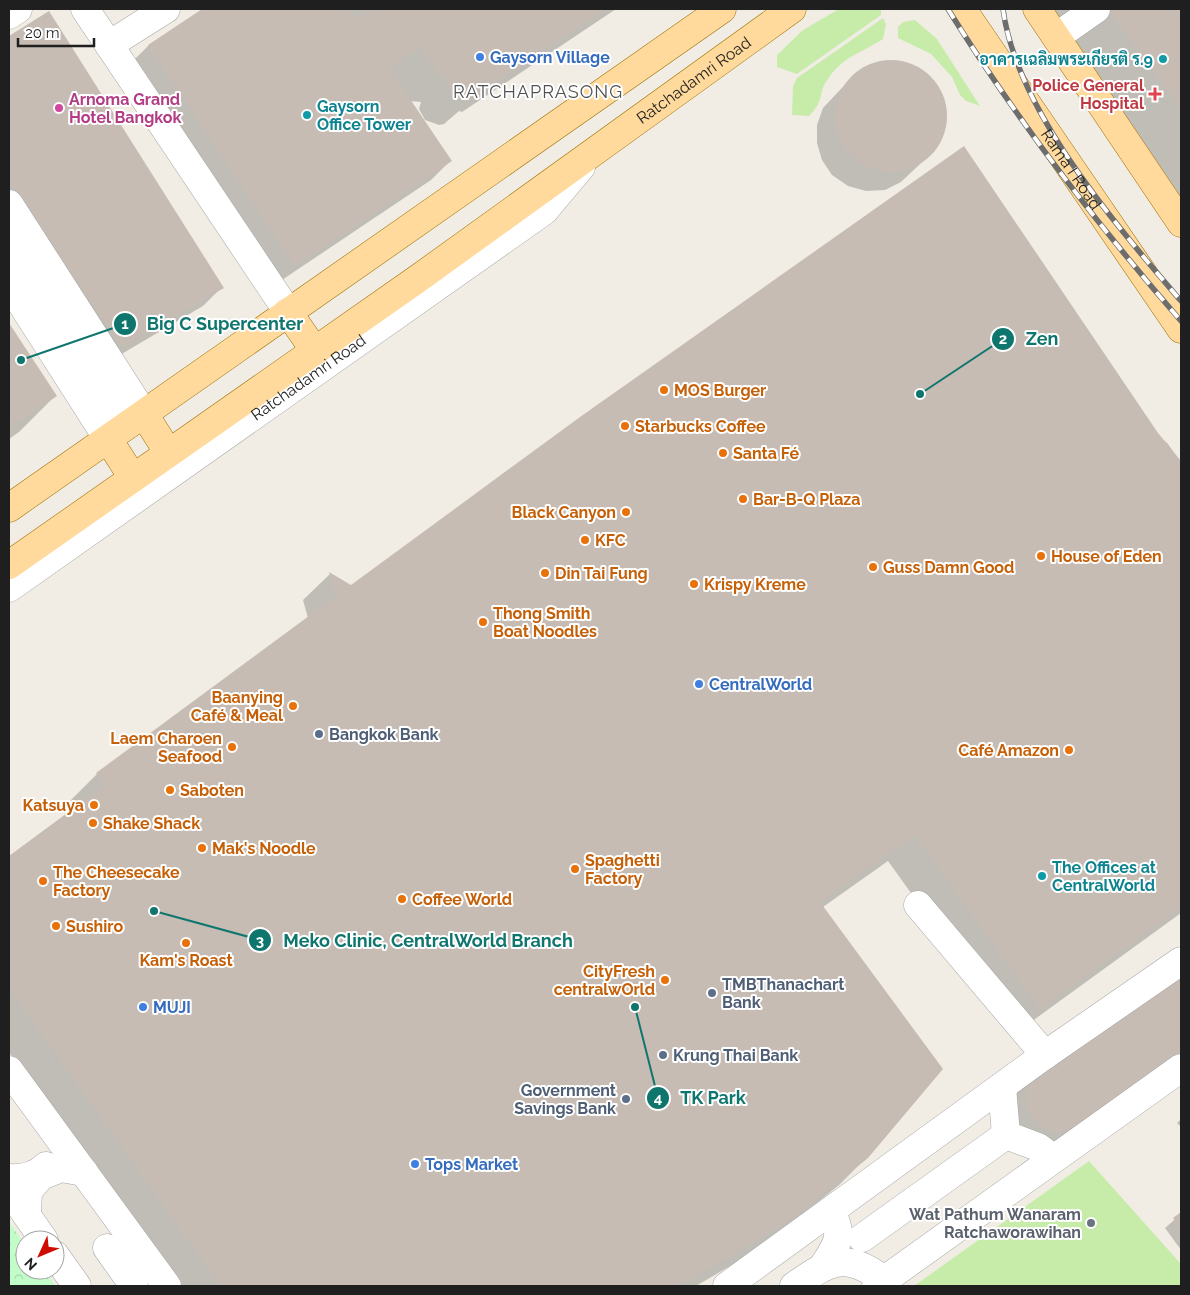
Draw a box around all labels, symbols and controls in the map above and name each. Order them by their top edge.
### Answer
scale bar [18,15,94,47]
text: 20 m [25,24,60,42]
street label: Ratchadamri Road [633,32,754,127]
place label: Gaysorn Village [490,48,610,67]
place label: อาคารเฉลิมพระเกียรติ ร.9 [979,49,1153,69]
marker: Gaysorn Village [474,51,486,63]
marker: อาคารเฉลิมพระเกียรติ ร.9 [1157,53,1169,65]
place label: Police General Hospital [1032,76,1145,113]
district label: RATCHAPRASONG [453,81,623,102]
marker: Police General Hospital [1148,87,1162,101]
place label: Arnoma Grand Hotel Bangkok [69,90,182,127]
place label: Gaysorn Office Tower [317,97,411,134]
marker: Arnoma Grand Hotel Bangkok [53,102,65,114]
marker: Gaysorn Office Tower [301,109,313,121]
street label: Rama I Road [1037,125,1106,213]
callout: Big C Supercenter [112,307,314,340]
text: Big C Supercenter [147,313,303,334]
text: 1 [121,315,129,333]
callout: Zen [991,322,1069,355]
text: Zen [1026,328,1058,349]
street label: Ratchadamri Road [247,330,369,424]
text: 2 [999,330,1007,348]
place label: MOS Burger [674,381,766,400]
marker: MOS Burger [658,384,670,396]
place label: Starbucks Coffee [635,417,766,436]
marker: Starbucks Coffee [619,420,631,432]
place label: Santa Fé [733,444,799,463]
marker: Santa Fé [717,447,729,459]
place label: Bar-B-Q Plaza [753,490,860,509]
marker: Bar-B-Q Plaza [737,493,749,505]
place label: Black Canyon [512,503,616,522]
marker: Black Canyon [620,506,632,518]
place label: KFC [595,531,626,550]
marker: KFC [579,534,591,546]
place label: House of Eden [1051,547,1162,566]
marker: House of Eden [1035,550,1047,562]
place label: Guss Damn Good [883,558,1014,577]
marker: Guss Damn Good [867,561,879,573]
place label: Din Tai Fung [555,564,648,583]
marker: Din Tai Fung [539,567,551,579]
place label: Krispy Kreme [704,575,806,594]
marker: Krispy Kreme [688,578,700,590]
place label: Thong Smith Boat Noodles [493,604,597,641]
marker: Thong Smith Boat Noodles [477,616,489,628]
place label: CentralWorld [709,675,812,694]
marker: CentralWorld [693,678,705,690]
place label: Baanying Café & Meal [191,688,284,725]
marker: Baanying Café & Meal [287,700,299,712]
place label: Bangkok Bank [329,725,439,744]
marker: Bangkok Bank [313,728,325,740]
place label: Laem Charoen Seafood [110,729,222,766]
marker: Laem Charoen Seafood [226,741,238,753]
place label: Café Amazon [958,741,1059,760]
marker: Café Amazon [1063,744,1075,756]
place label: Saboten [180,781,244,800]
marker: Saboten [164,784,176,796]
place label: Katsuya [23,796,84,815]
marker: Katsuya [88,799,100,811]
place label: Shake Shack [103,814,200,833]
marker: Shake Shack [87,817,99,829]
place label: Mak's Noodle [212,839,316,858]
marker: Mak's Noodle [196,842,208,854]
place label: Spaghetti Factory [585,851,660,888]
place label: The Offices at CentralWorld [1052,858,1156,895]
place label: The Cheesecake Factory [53,863,180,900]
marker: Spaghetti Factory [569,863,581,875]
marker: The Offices at CentralWorld [1036,870,1048,882]
marker: The Cheesecake Factory [37,875,49,887]
place label: Coffee World [412,890,512,909]
marker: Coffee World [396,893,408,905]
place label: Sushiro [66,917,123,936]
marker: Sushiro [50,920,62,932]
callout: Meko Clinic, CentralWorld Branch [248,924,582,957]
text: Meko Clinic, CentralWorld Branch [283,930,573,951]
text: 3 [256,932,264,950]
marker: Kam's Roast [180,937,192,949]
place label: Kam's Roast [139,951,233,970]
place label: CityFresh centralwOrld [554,962,655,999]
marker: CityFresh centralwOrld [659,974,671,986]
place label: TMBThanachart Bank [722,975,844,1012]
marker: TMBThanachart Bank [706,987,718,999]
place label: MUJI [153,998,191,1017]
marker: MUJI [137,1001,149,1013]
place label: Krung Thai Bank [673,1046,798,1065]
marker: Krung Thai Bank [657,1049,669,1061]
place label: Government Savings Bank [514,1081,616,1118]
callout: TK Park [645,1082,756,1115]
text: TK Park [680,1087,747,1108]
text: 4 [654,1089,663,1107]
marker: Government Savings Bank [620,1093,632,1105]
place label: Tops Market [425,1155,518,1174]
marker: Tops Market [409,1158,421,1170]
place label: Wat Pathum Wanaram Ratchaworawihan [909,1205,1081,1242]
marker: Wat Pathum Wanaram Ratchaworawihan [1085,1217,1097,1229]
north arrow [15,1230,65,1280]
text: N [21,1255,40,1273]

